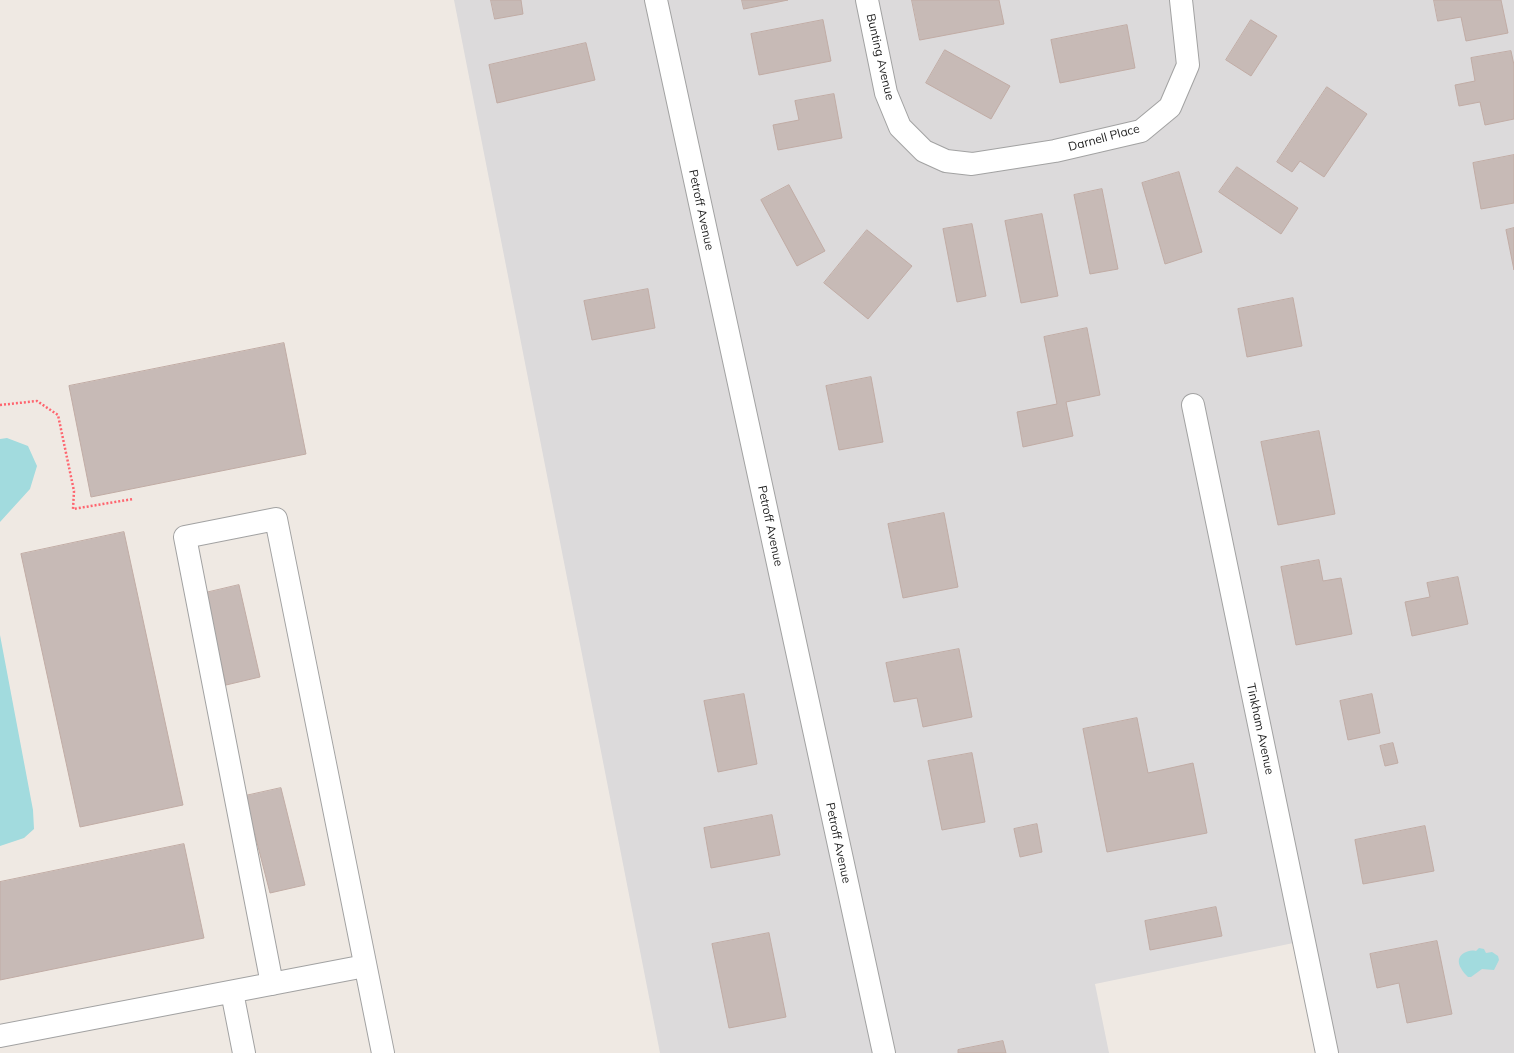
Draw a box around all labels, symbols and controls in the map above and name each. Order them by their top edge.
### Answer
street label: Bunting Avenue [863,12,897,102]
street label: Darnell Place [1067,122,1141,154]
street label: Petroff Avenue [685,168,717,252]
street label: Petroff Avenue [754,484,786,568]
street label: Tinkham Avenue [1243,682,1277,776]
street label: Petroff Avenue [822,801,854,885]

